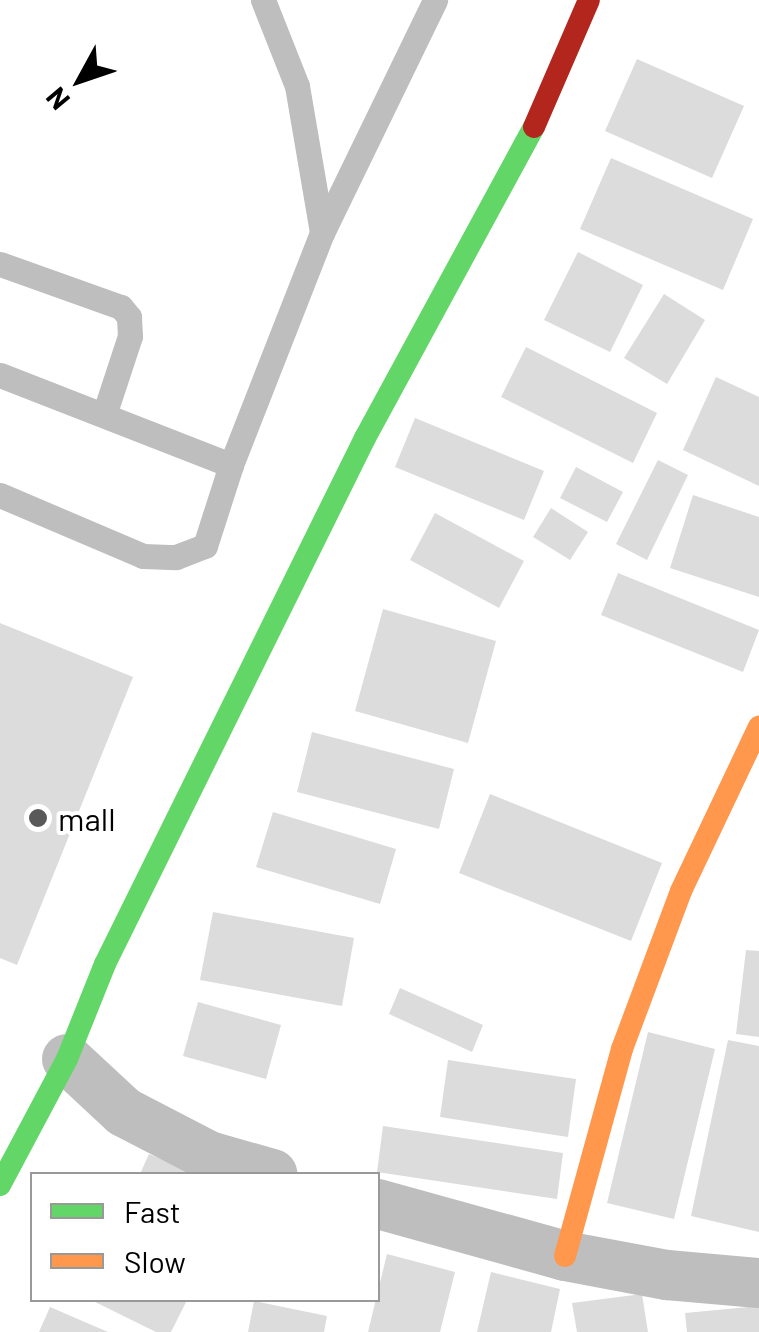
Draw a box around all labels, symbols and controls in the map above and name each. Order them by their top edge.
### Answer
north arrow [30,30,130,130]
text: N [38,81,76,117]
place label: mall [58,799,116,837]
marker: mall [27,807,49,829]
legend [30,1172,380,1302]
text: Fast [124,1193,181,1229]
text: Slow [124,1243,186,1279]

